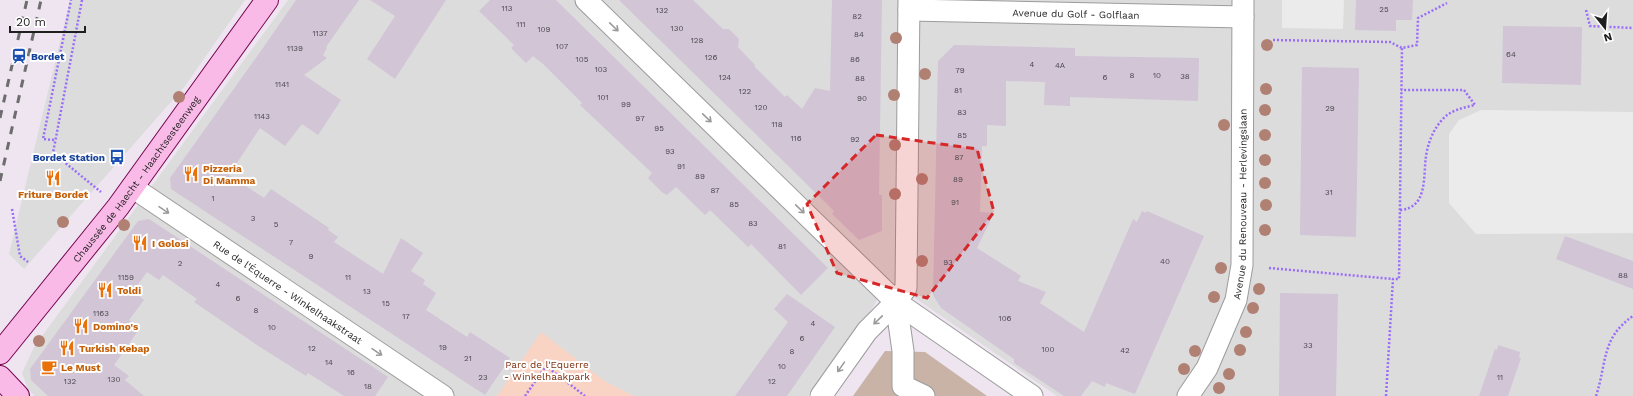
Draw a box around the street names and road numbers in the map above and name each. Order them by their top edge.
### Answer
street label: Avenue du Golf - Golflaan [1012,7,1140,20]
street label: Chaussée de Haecht - Haachtsesteenweg [70,93,202,264]
street label: Avenue du Renouveau - Herlevingslaan [1231,109,1248,300]
street label: Rue de l'Équerre - Winkelhaakstraat [211,238,365,346]

